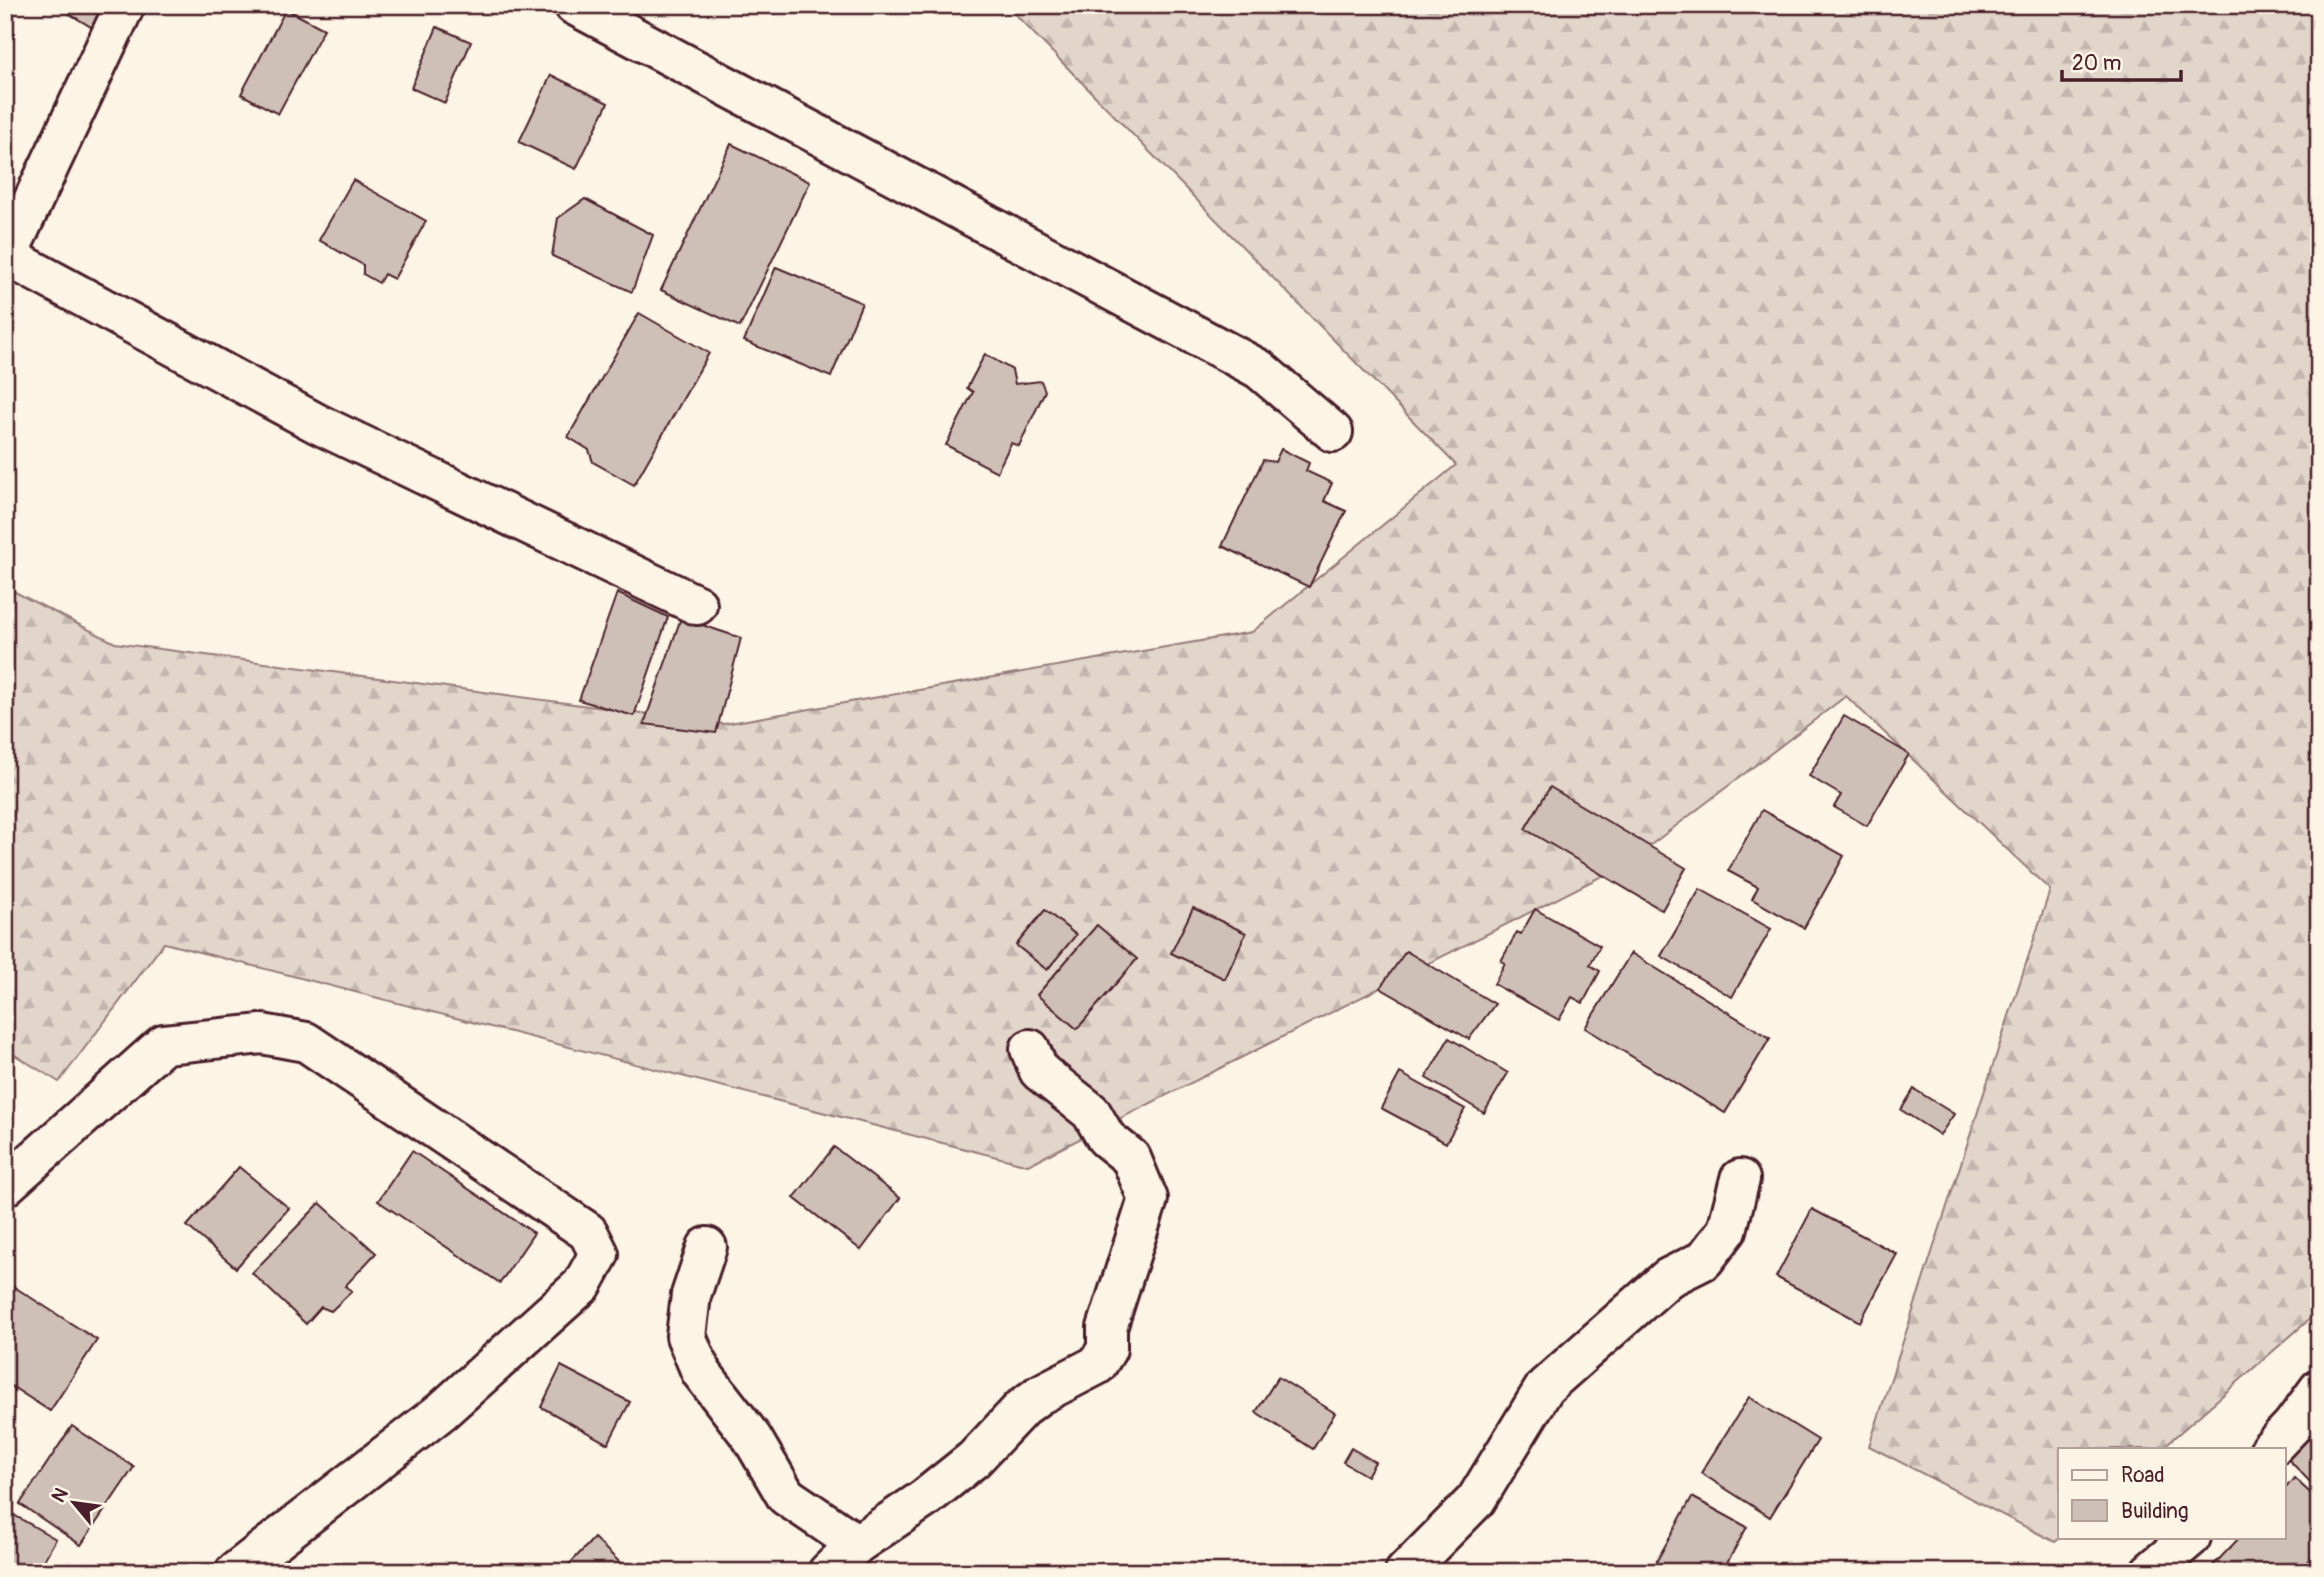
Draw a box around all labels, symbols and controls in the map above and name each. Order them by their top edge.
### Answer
scale bar [2062,38,2180,82]
text: 20 m [2072,50,2121,77]
legend [2058,1448,2286,1538]
text: Road [2121,1462,2165,1489]
north arrow [38,1468,108,1538]
text: N [46,1484,74,1507]
text: Building [2121,1498,2188,1525]

